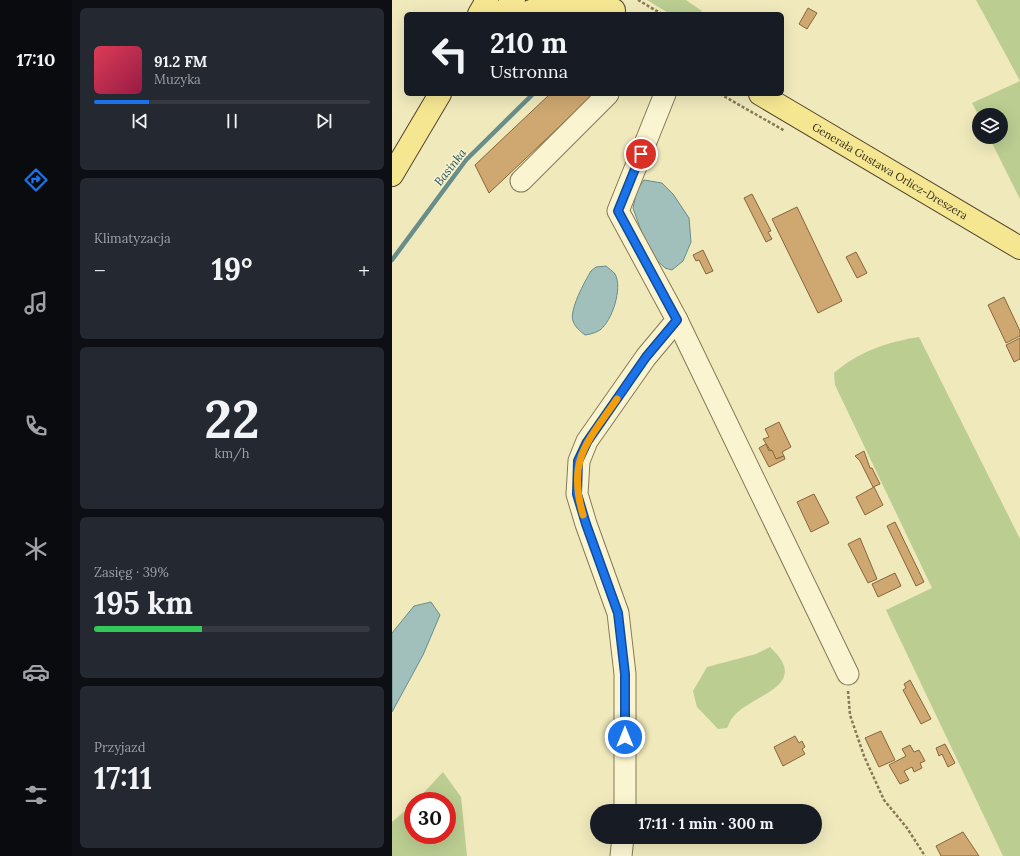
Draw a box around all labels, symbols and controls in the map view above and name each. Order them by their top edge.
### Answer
text: 210 m [490,25,567,61]
icon: left [424,28,476,80]
text: 17:10 [16,48,56,71]
text: 91.2 FM [154,52,207,71]
text: Ustronna [490,60,568,83]
text: Muzyka [154,71,201,88]
map controls [972,108,1008,144]
button: layers [972,108,1008,144]
icon: previous [129,110,151,132]
icon: pause [221,110,243,132]
icon: next [313,110,335,132]
street label: Generała Gustawa Orlicz-Dreszera [810,119,970,223]
pin [624,137,658,171]
icon: arrive [630,143,652,165]
water label: Basinka [431,145,469,189]
icon: directions [22,166,50,194]
text: Klimatyzacja [94,230,171,247]
text: 19° [212,250,252,288]
text: − [94,256,106,284]
text: + [358,256,370,284]
icon: music [22,289,50,317]
text: 22 [204,386,260,452]
icon: phone [22,412,50,440]
text: km/h [214,445,250,462]
icon: climate [22,535,50,563]
text: Zasięg · 39% [94,564,169,581]
text: 195 km [94,584,193,622]
icon: car [22,658,50,686]
position arrow [604,716,646,758]
text: Przyjazd [94,739,145,756]
text: 17:11 [94,759,152,797]
icon: filters [22,781,50,809]
speed limit sign: 30 [404,792,456,844]
text: 17:11 · 1 min · 300 m [638,814,774,833]

